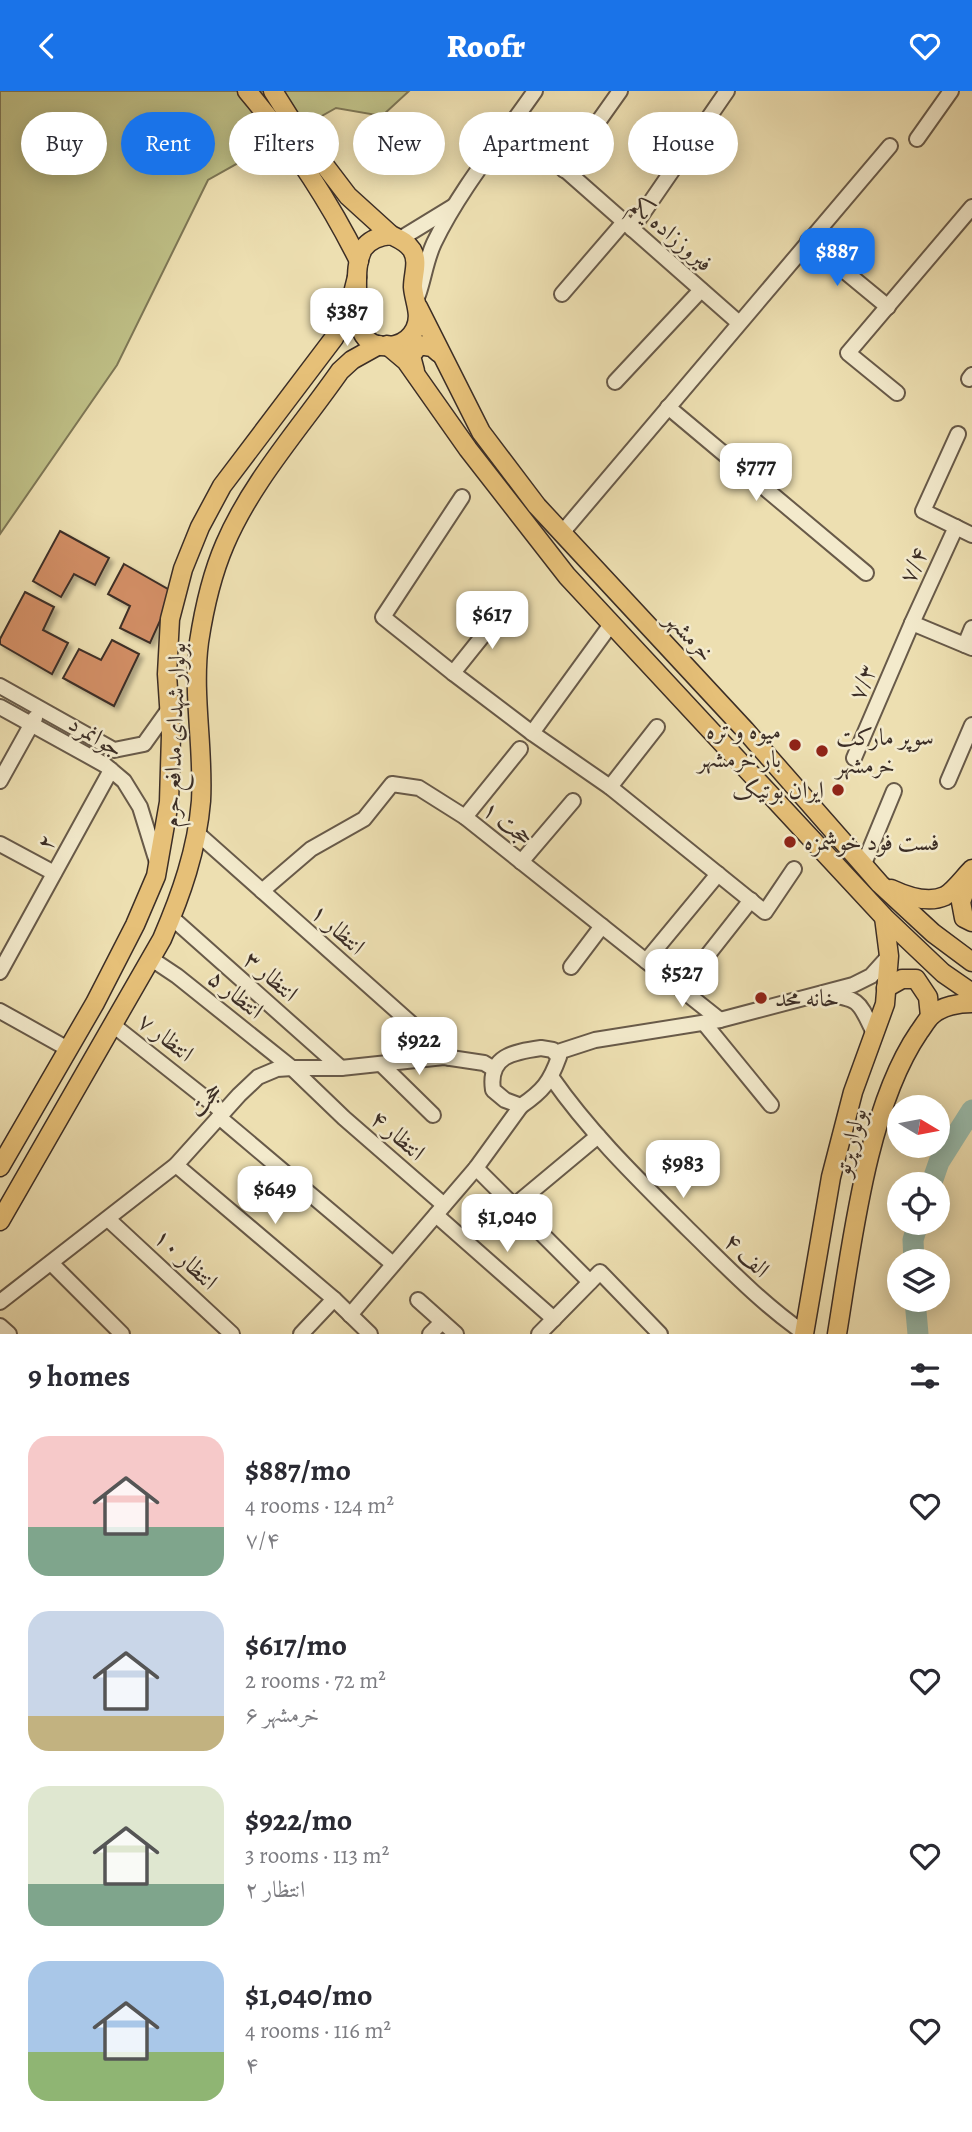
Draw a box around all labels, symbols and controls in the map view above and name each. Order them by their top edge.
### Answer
text: Roofr [447,24,525,68]
icon: back [28,27,66,65]
icon: heart [906,27,944,65]
chip: Buy [21,112,107,175]
chip: Rent [121,112,215,175]
chip: Filters [229,112,339,175]
chip: New [353,112,445,175]
chip: Apartment [459,112,614,175]
chip: House [628,112,738,175]
street label: فیروززاده یکم [620,189,720,283]
pin: $887 [796,229,878,288]
text: $887 [816,235,858,266]
pin: $387 [306,289,388,348]
text: $387 [326,295,368,326]
pin: $777 [715,443,797,503]
text: $777 [736,450,776,481]
street label: ۷/۴ [891,542,935,588]
pin: $617 [451,591,533,651]
text: $617 [472,598,512,629]
street label: خرمشهر [656,601,722,668]
street label: بولوار شهدای مدافع حرم [155,642,199,828]
street label: ۷/۳ [840,659,884,705]
street label: جوانمرد [63,707,129,765]
place label: میوه و تره بار خرمشهر [695,715,781,775]
place label: سوپر مارکت خرمشهر [833,721,934,781]
marker: میوه و تره بار خرمشهر [787,737,803,753]
marker: سوپر مارکت خرمشهر [814,743,830,759]
place label: ایران بوتیک [732,774,824,806]
marker: ایران بوتیک [830,782,846,798]
street label: حجت ۱ [476,793,540,853]
place label: فست فود خوشمزه [804,826,939,858]
street label: ۲ [29,828,63,856]
marker: فست فود خوشمزه [782,834,798,850]
street label: انتظار ۱ [304,896,372,962]
street label: انتظار ۳ [237,943,305,1009]
pin: $527 [641,949,723,1009]
text: $527 [661,956,703,987]
street label: انتظار ۵ [201,962,271,1026]
place label: خانه محد [775,982,839,1014]
marker: خانه محد [753,990,769,1006]
street label: انتظار ۷ [131,1005,201,1069]
pin: $922 [378,1017,460,1077]
text: $922 [397,1024,441,1055]
street label: حجت [180,1074,230,1124]
north arrow [887,1095,950,1159]
map controls [887,1095,950,1312]
street label: انتظار ۴ [364,1102,432,1168]
street label: بولوار پرتو [825,1104,874,1181]
pin: $983 [642,1141,724,1200]
text: $983 [662,1147,704,1178]
pin: $649 [234,1167,316,1226]
button: locate [887,1172,950,1235]
text: $649 [254,1173,296,1204]
pin: $1,040 [450,1195,564,1254]
text: $1,040 [477,1201,537,1232]
street label: انتظار ۱۰ [147,1221,225,1297]
street label: ۴ الف [717,1225,777,1285]
button: layers [887,1249,950,1312]
text: 9 homes [28,1356,130,1396]
icon: filters [906,1357,944,1395]
text: $887/mo [245,1450,351,1490]
icon: home [84,1464,168,1548]
icon: heart [906,1487,944,1525]
text: 4 rooms · 124 m² [245,1490,394,1521]
text: ۷/۴ [245,1524,279,1555]
text: $617/mo [245,1625,347,1665]
icon: home [84,1639,168,1723]
icon: heart [906,1662,944,1700]
text: 2 rooms · 72 m² [245,1665,386,1696]
text: خرمشهر ۶ [245,1699,319,1730]
text: $922/mo [245,1800,352,1840]
icon: home [84,1814,168,1898]
icon: heart [906,1837,944,1875]
text: 3 rooms · 113 m² [245,1840,389,1871]
text: انتظار ۲ [245,1874,305,1905]
text: $1,040/mo [245,1975,373,2015]
icon: home [84,1989,168,2073]
icon: heart [906,2012,944,2050]
text: 4 rooms · 116 m² [245,2015,391,2046]
text: ۴ [245,2049,258,2080]

